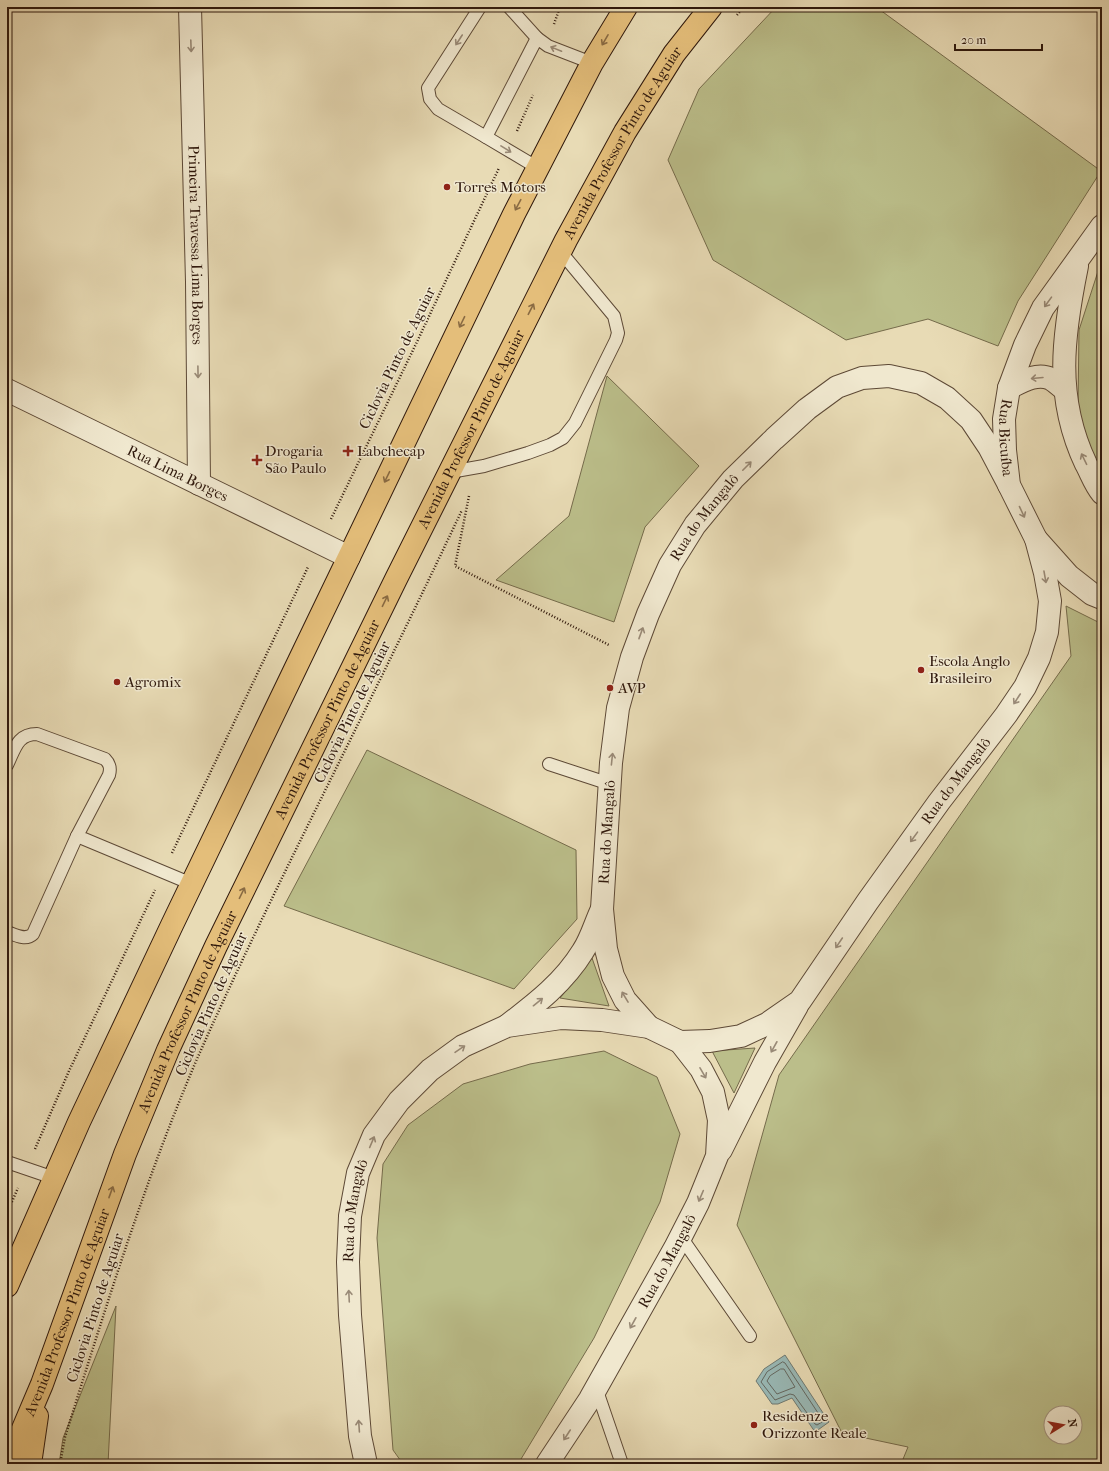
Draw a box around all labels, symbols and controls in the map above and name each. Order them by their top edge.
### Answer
scale bar [955,26,1042,52]
text: 20 m [961,33,986,47]
one-way arrow [454,34,462,46]
one-way arrow [601,34,609,46]
one-way arrow [188,39,195,52]
street label: Avenida Professor Pinto de Aguiar [559,42,686,243]
one-way arrow [550,45,562,53]
street label: Primeira Travessa Lima Borges [185,145,207,345]
one-way arrow [500,146,512,154]
place label: Torres Motors [455,178,546,196]
marker: Torres Motors [442,182,452,192]
one-way arrow [514,199,522,211]
street label: Ciclovia Pinto de Aguiar [355,284,439,432]
one-way arrow [1044,296,1052,307]
one-way arrow [528,303,536,315]
one-way arrow [458,315,465,327]
street label: Avenida Professor Pinto de Aguiar [413,326,529,532]
one-way arrow [194,365,202,378]
one-way arrow [1031,375,1044,382]
street label: Rua Bicuíba [995,398,1017,478]
street label: Rua Lima Borges [124,441,232,506]
place label: Drogaria São Paulo [265,442,327,477]
place label: Labchecap [357,442,425,460]
marker: Labchecap [342,445,354,457]
one-way arrow [1080,453,1087,465]
marker: Drogaria São Paulo [252,455,262,465]
one-way arrow [742,461,752,471]
street label: Rua do Mangalô [666,469,742,564]
one-way arrow [383,470,390,482]
one-way arrow [1019,506,1026,518]
one-way arrow [1042,570,1050,583]
one-way arrow [382,595,389,607]
street label: Avenida Professor Pinto de Aguiar [270,616,384,823]
one-way arrow [638,628,646,640]
street label: Ciclovia Pinto de Aguiar [310,638,394,786]
place label: Escola Anglo Brasileiro [929,652,1011,687]
marker: Escola Anglo Brasileiro [916,665,926,675]
place label: Agromix [124,673,182,691]
marker: Agromix [112,677,122,687]
place label: AVP [617,679,646,697]
marker: AVP [605,683,615,693]
one-way arrow [1013,694,1021,705]
street label: Rua do Mangalô [917,733,995,828]
one-way arrow [608,753,616,766]
street label: Rua do Mangalô [595,779,619,885]
one-way arrow [910,831,918,842]
one-way arrow [239,888,246,900]
street label: Avenida Professor Pinto de Aguiar [134,907,241,1116]
street label: Ciclovia Pinto de Aguiar [171,929,251,1079]
one-way arrow [835,938,843,949]
one-way arrow [620,991,628,1003]
one-way arrow [533,998,544,1006]
one-way arrow [769,1041,777,1053]
one-way arrow [454,1044,466,1052]
one-way arrow [699,1067,707,1079]
one-way arrow [369,1136,376,1148]
street label: Rua do Mangalô [339,1156,372,1263]
one-way arrow [108,1186,116,1198]
one-way arrow [696,1190,704,1202]
street label: Avenida Professor Pinto de Aguiar [20,1205,114,1420]
street label: Rua do Mangalô [634,1211,700,1311]
street label: Ciclovia Pinto de Aguiar [62,1231,128,1385]
one-way arrow [346,1290,353,1303]
one-way arrow [628,1317,636,1329]
north arrow [1043,1405,1083,1445]
place label: Residenze Orizzonte Reale [762,1407,867,1442]
text: N [1065,1418,1080,1429]
one-way arrow [355,1420,362,1433]
marker: Residenze Orizzonte Reale [749,1420,759,1430]
one-way arrow [563,1429,571,1440]

